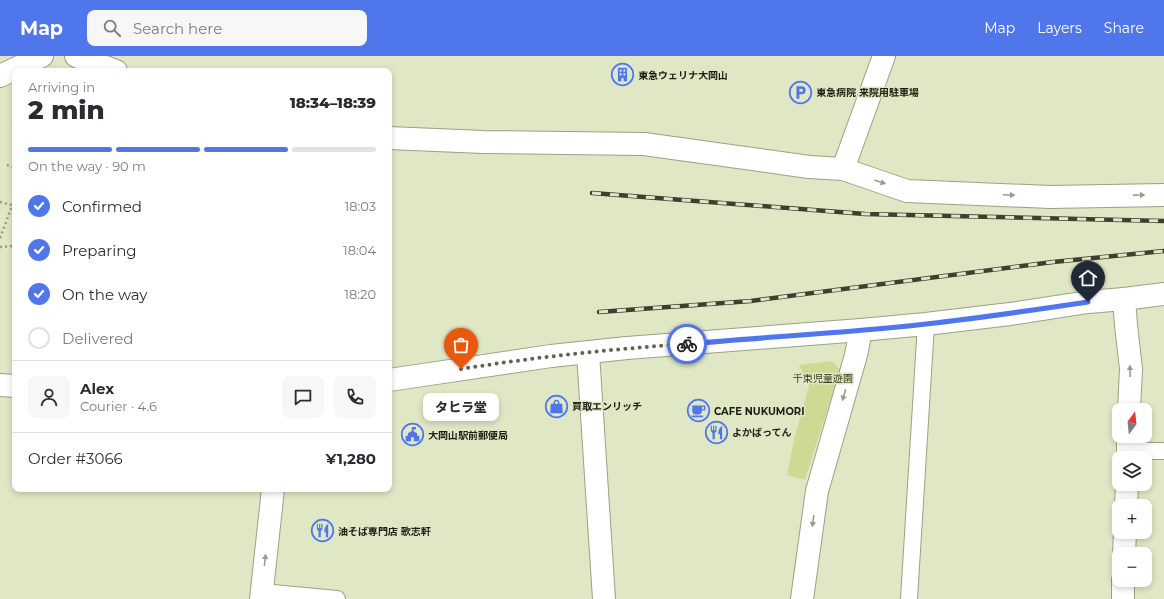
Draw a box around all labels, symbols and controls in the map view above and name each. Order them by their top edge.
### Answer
search box [87,10,367,46]
text: Map [20,17,63,40]
icon: search [101,17,123,39]
text: Search here [133,19,222,38]
text: Map [984,19,1015,37]
text: Layers [1037,19,1082,37]
text: Share [1104,19,1144,37]
building icon: 東急ウェリナ大岡山 [609,62,635,88]
place label: 東急ウェリナ大岡山 [638,69,728,82]
text: Arriving in [28,79,95,95]
parking icon: 東急病院 来院用駐車場 [787,79,813,105]
place label: 東急病院 来院用駐車場 [816,86,919,99]
text: 18:34–18:39 [290,93,376,112]
text: 2 min [28,94,105,126]
text: On the way · 90 m [28,158,146,174]
one-way arrow [875,179,887,185]
one-way arrow [1003,192,1016,198]
one-way arrow [1133,192,1146,198]
icon: check [28,195,50,217]
text: Confirmed [62,197,142,216]
text: 18:03 [344,198,376,214]
icon: check [28,239,50,261]
text: Preparing [62,241,137,260]
text: 18:04 [343,242,376,258]
pin [1071,261,1105,302]
icon: home [1077,267,1099,289]
icon: check [28,283,50,305]
text: On the way [62,285,147,304]
text: 18:20 [344,286,376,302]
courier [667,324,707,364]
pin [444,328,478,369]
text: Delivered [62,329,134,348]
icon: bike [676,333,698,355]
icon: bag [450,334,472,356]
one-way arrow [1127,364,1133,377]
park label: 千束児童遊園 [793,372,853,385]
button: person [28,376,70,418]
button: chat [282,376,324,418]
button: phone [334,376,376,418]
text: Alex [80,379,114,398]
one-way arrow [841,389,847,401]
callout: タヒラ堂 [423,393,499,421]
shop icon: 買取エンリッチ [544,393,570,419]
text: Courier · 4.6 [80,398,157,414]
cafe icon: CAFE NUKUMORI [685,398,711,424]
text: タヒラ堂 [435,399,487,415]
place label: 買取エンリッチ [572,400,642,413]
north arrow [1112,403,1152,443]
map controls [1112,403,1152,587]
place label: CAFE NUKUMORI [714,405,804,418]
restaurant icon: よかばってん [703,419,729,445]
public building icon: 大岡山駅前郵便局 [400,422,426,448]
place label: よかばってん [732,426,792,439]
place label: 大岡山駅前郵便局 [428,429,508,442]
text: Order #3066 [28,449,123,468]
text: ¥1,280 [326,449,376,468]
button: layers [1112,451,1152,491]
button: + [1112,499,1152,539]
one-way arrow [810,515,816,527]
restaurant icon: 油そば専門店 歌志軒 [309,518,335,544]
place label: 油そば専門店 歌志軒 [338,525,431,538]
button: − [1112,547,1152,587]
one-way arrow [262,554,268,566]

